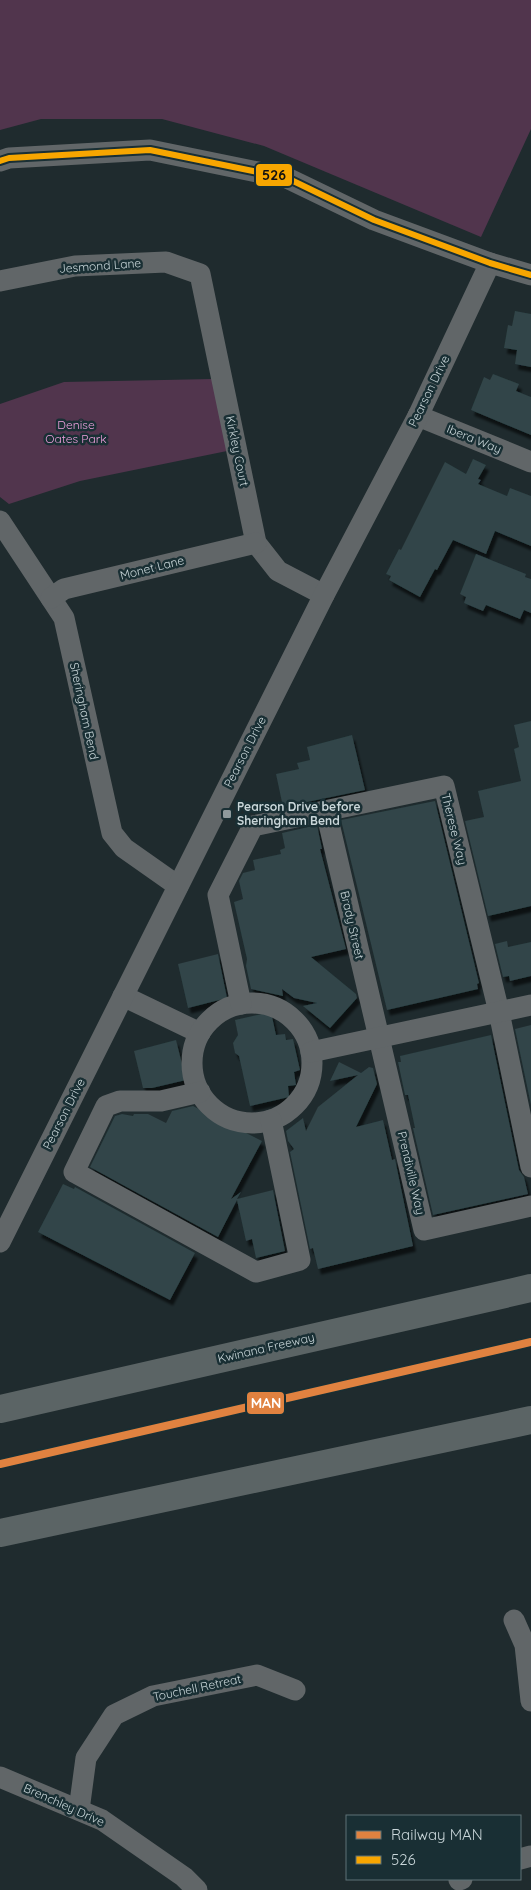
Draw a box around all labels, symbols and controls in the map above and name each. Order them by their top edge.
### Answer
line badge: 526 [255,163,293,187]
text: 526 [262,166,286,184]
street label: Jesmond Lane [58,255,142,276]
street label: Pearson Drive [405,352,452,429]
street label: Kirkley Court [223,414,252,488]
park label: Denise Oates Park [45,417,107,446]
street label: Ibera Way [445,421,504,456]
street label: Monet Lane [118,552,186,583]
street label: Sheringham Bend [67,661,102,761]
street label: Pearson Drive [220,714,269,790]
street label: Therese Way [438,792,471,866]
place label: Pearson Drive before Sheringham Bend [237,799,361,828]
marker: Pearson Drive before Sheringham Bend [221,808,233,820]
street label: Brady Street [337,889,368,961]
street label: Pearson Drive [39,1076,88,1152]
street label: Prendiville Way [395,1130,428,1216]
street label: Kwinana Freeway [216,1329,316,1366]
line badge: MAN [246,1391,285,1415]
text: MAN [251,1394,281,1412]
street label: Touchell Retreat [151,1671,242,1704]
street label: Brenchley Drive [21,1780,107,1829]
legend [346,1815,521,1880]
text: Railway MAN [391,1825,483,1844]
text: 526 [391,1850,416,1869]

